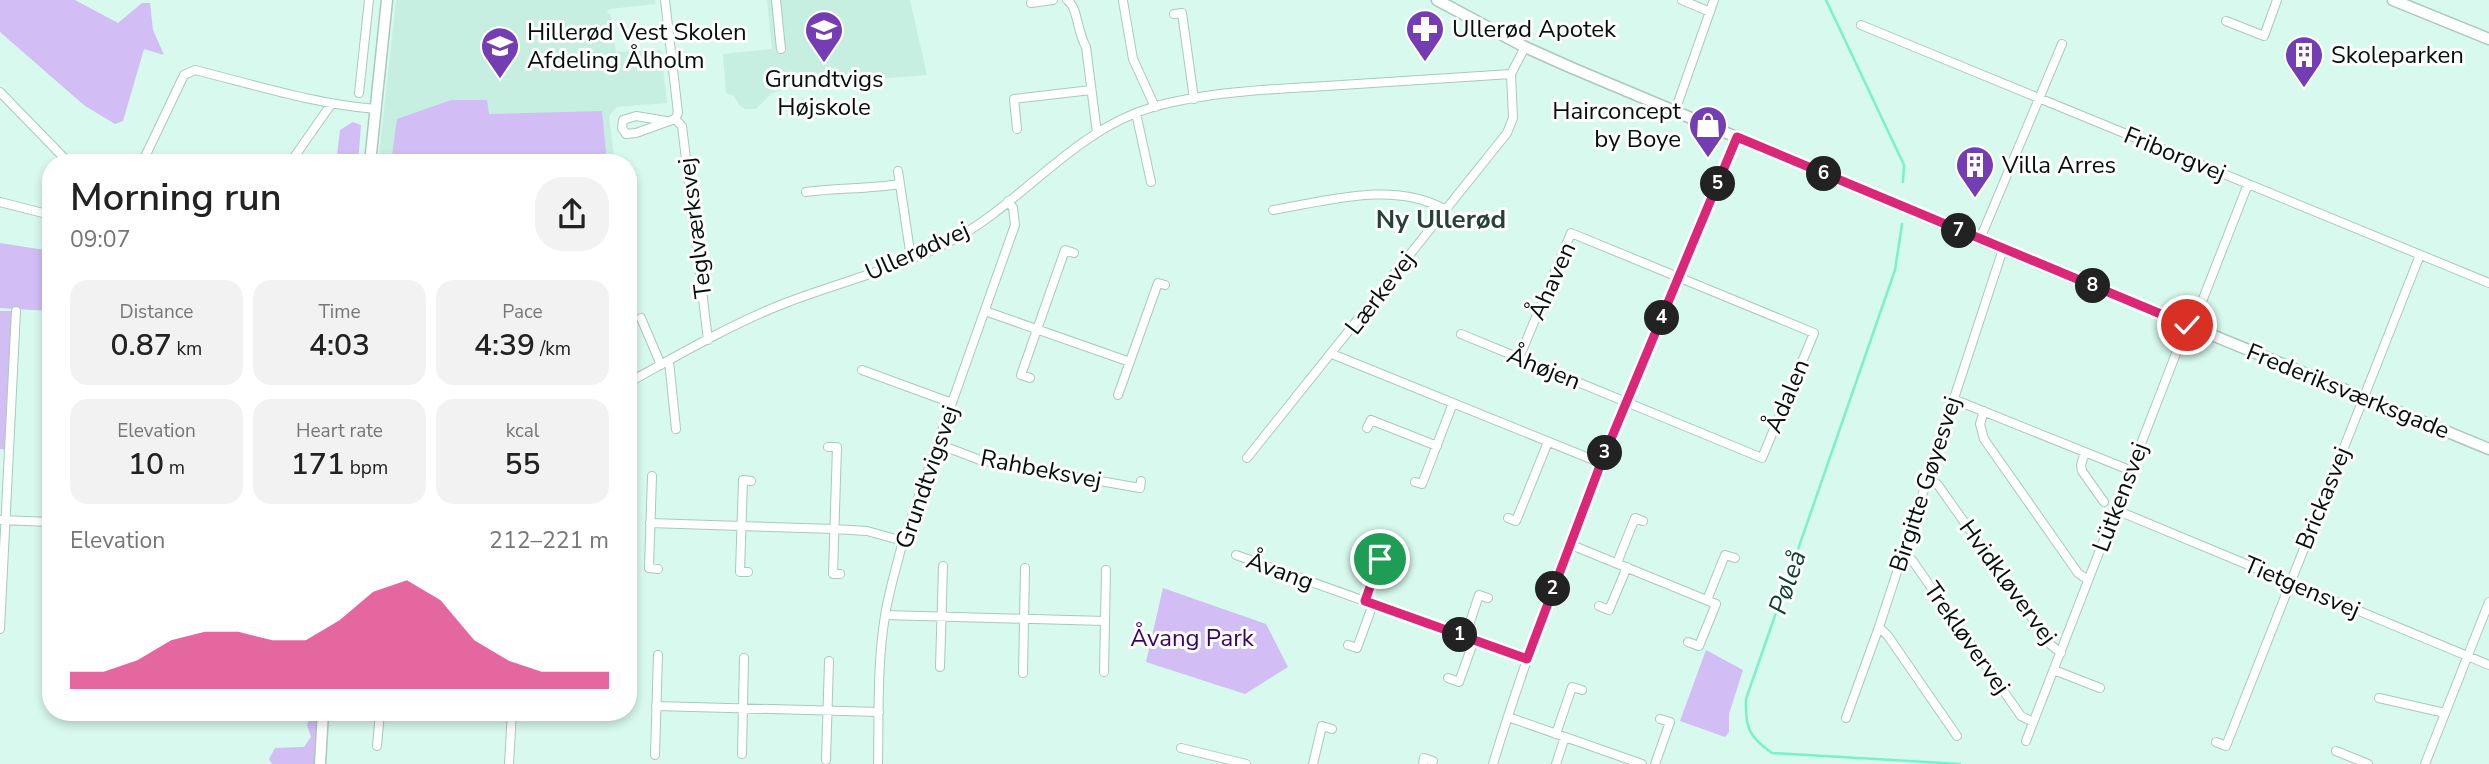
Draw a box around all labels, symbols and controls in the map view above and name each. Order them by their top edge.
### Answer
pharmacy icon: Ullerød Apotek [1404,8,1446,63]
school or university icon: Grundtvigs Højskole [803,9,845,64]
place label: Ullerød Apotek [1452,13,1617,45]
place label: Hillerød Vest Skolen Afdeling Ålholm [527,16,747,76]
school or university icon: Hillerød Vest Skolen Afdeling Ålholm [479,25,521,80]
building icon: Skoleparken [2283,34,2325,89]
place label: Skoleparken [2331,39,2464,71]
place label: Grundtvigs Højskole [764,63,884,123]
place label: Hairconcept by Boye [1552,95,1682,155]
shop icon: Hairconcept by Boye [1687,104,1729,159]
street label: Friborgvej [2119,119,2231,189]
building icon: Villa Arres [1954,144,1996,199]
place label: Villa Arres [2001,149,2116,181]
street label: Teglværksvej [671,156,719,300]
pin: 6 [1806,156,1842,192]
text: 6 [1818,160,1829,186]
pin: 5 [1700,166,1736,202]
text: 5 [1712,170,1723,196]
text: Morning run [70,172,282,223]
button: share [535,177,609,251]
district label: Ny Ullerød [1376,202,1506,237]
street label: Ullerødvej [860,214,974,288]
pin: 7 [1941,214,1976,248]
text: 7 [1953,217,1964,243]
text: 09:07 [70,224,130,255]
street label: Åhaven [1521,237,1583,325]
street label: Lærkevej [1337,245,1423,341]
pin: 8 [2076,268,2110,304]
text: 8 [2087,272,2098,298]
pin [2157,295,2217,355]
text: Distance [120,299,193,325]
text: Time [318,299,361,325]
text: Pace [502,299,543,325]
pin: 4 [1644,300,1680,336]
text: 4 [1656,304,1667,330]
icon: check [2168,306,2206,344]
text: 0.87 [111,325,172,366]
text: 4:03 [309,325,370,366]
text: 4:39 [474,325,535,366]
text: km [172,336,202,362]
text: /km [535,336,571,362]
street label: Frederiksværksgade [2242,336,2454,446]
street label: Åhøjen [1503,339,1585,397]
street label: Ådalen [1757,354,1817,438]
street label: Birgitte Gøyesvej [1882,392,1968,576]
street label: Grundtvigsvej [888,401,966,553]
text: Elevation [117,418,196,444]
text: Heart rate [296,418,383,444]
text: kcal [506,418,539,444]
pin: 3 [1588,435,1622,470]
street label: Lütkensvej [2085,438,2155,556]
text: 3 [1599,439,1610,465]
street label: Rahbeksvej [978,442,1104,496]
street label: Brickasvej [2288,442,2358,554]
text: 10 [128,444,164,485]
text: 171 [291,444,345,485]
text: 55 [505,444,541,485]
text: m [164,455,185,481]
text: bpm [345,455,388,481]
street label: Hvidkløvervej [1952,513,2064,651]
text: Elevation [70,525,165,556]
text: 212–221 m [489,525,609,556]
pin [1350,529,1410,589]
icon: arrive [1361,540,1399,578]
street label: Åvang [1242,544,1318,598]
water label: Pøleå [1760,545,1815,619]
street label: Tietgensvej [2239,548,2365,626]
pin: 2 [1536,572,1570,606]
text: 2 [1547,575,1558,601]
street label: Trekløvervej [1916,575,2018,701]
pin: 1 [1442,618,1478,652]
text: 1 [1454,621,1465,647]
park label: Åvang Park [1130,622,1255,654]

